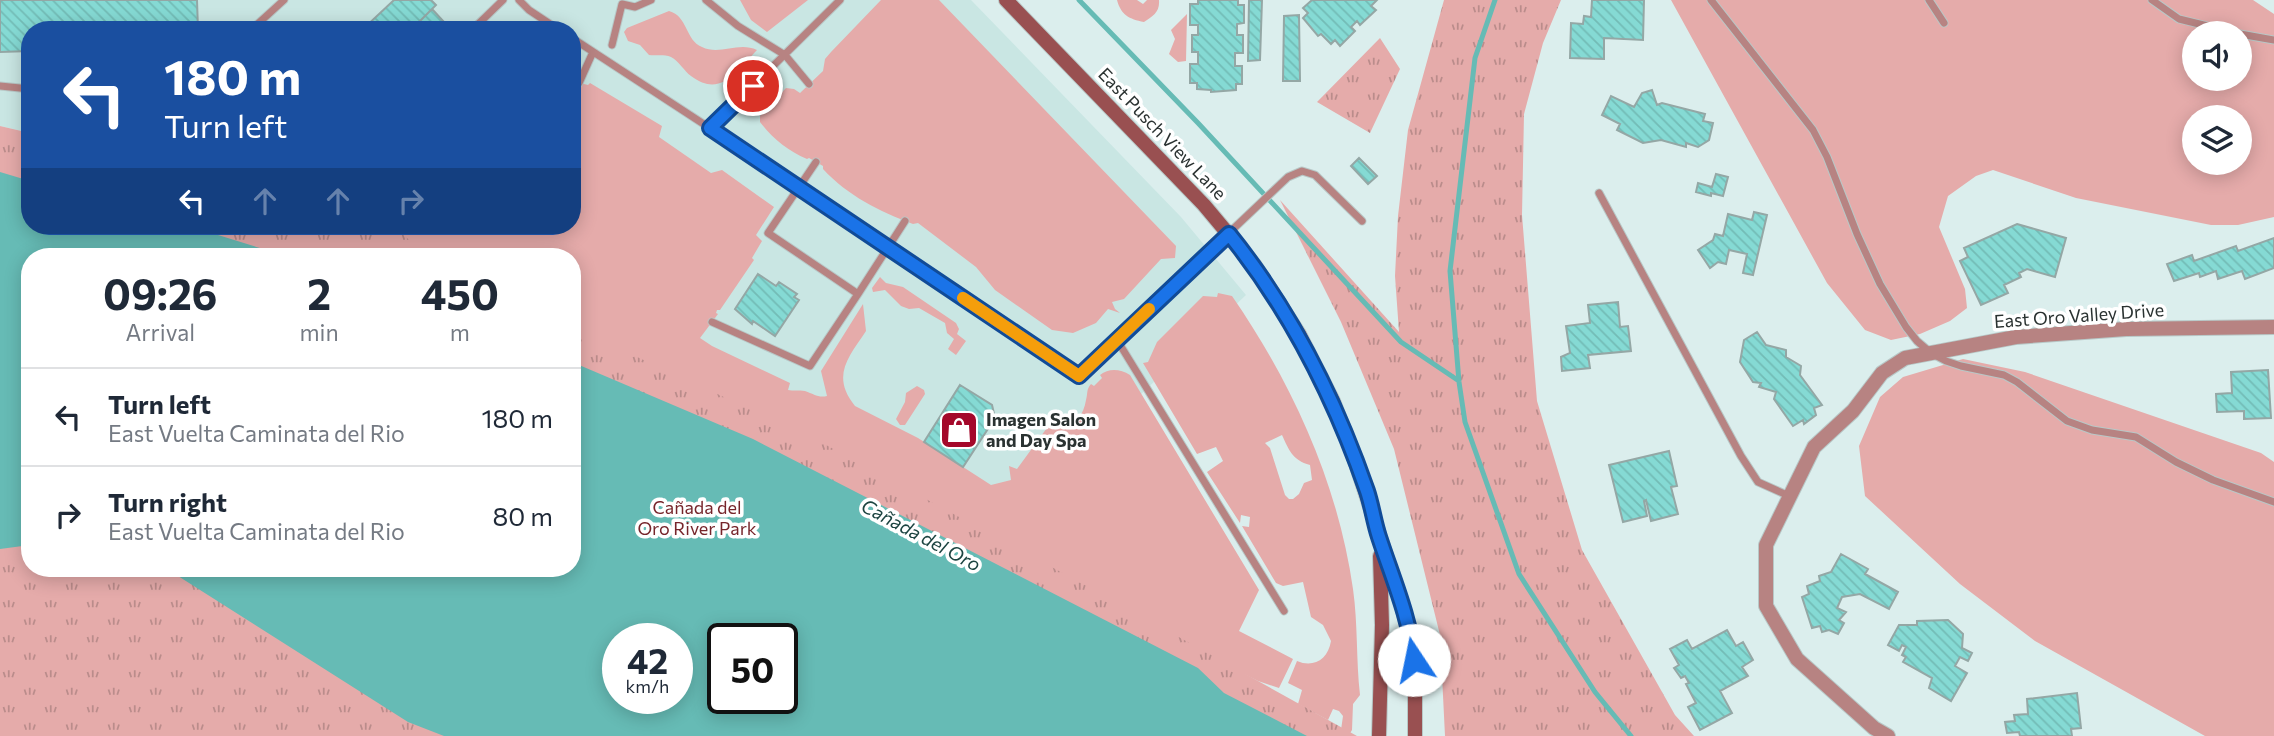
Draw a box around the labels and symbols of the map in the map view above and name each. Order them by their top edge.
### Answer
pin [723,56,783,116]
street label: East Pusch View Lane [1094,63,1231,204]
street label: East Oro Valley Drive [1993,298,2165,332]
place label: Imagen Salon and Day Spa [986,408,1096,451]
shop icon: Imagen Salon and Day Spa [938,409,980,451]
water label: Cañada del Oro [858,493,985,576]
park label: Cañada del Oro River Park [637,496,757,539]
speed limit sign: 50 [707,623,798,714]
position arrow [1377,623,1451,697]

